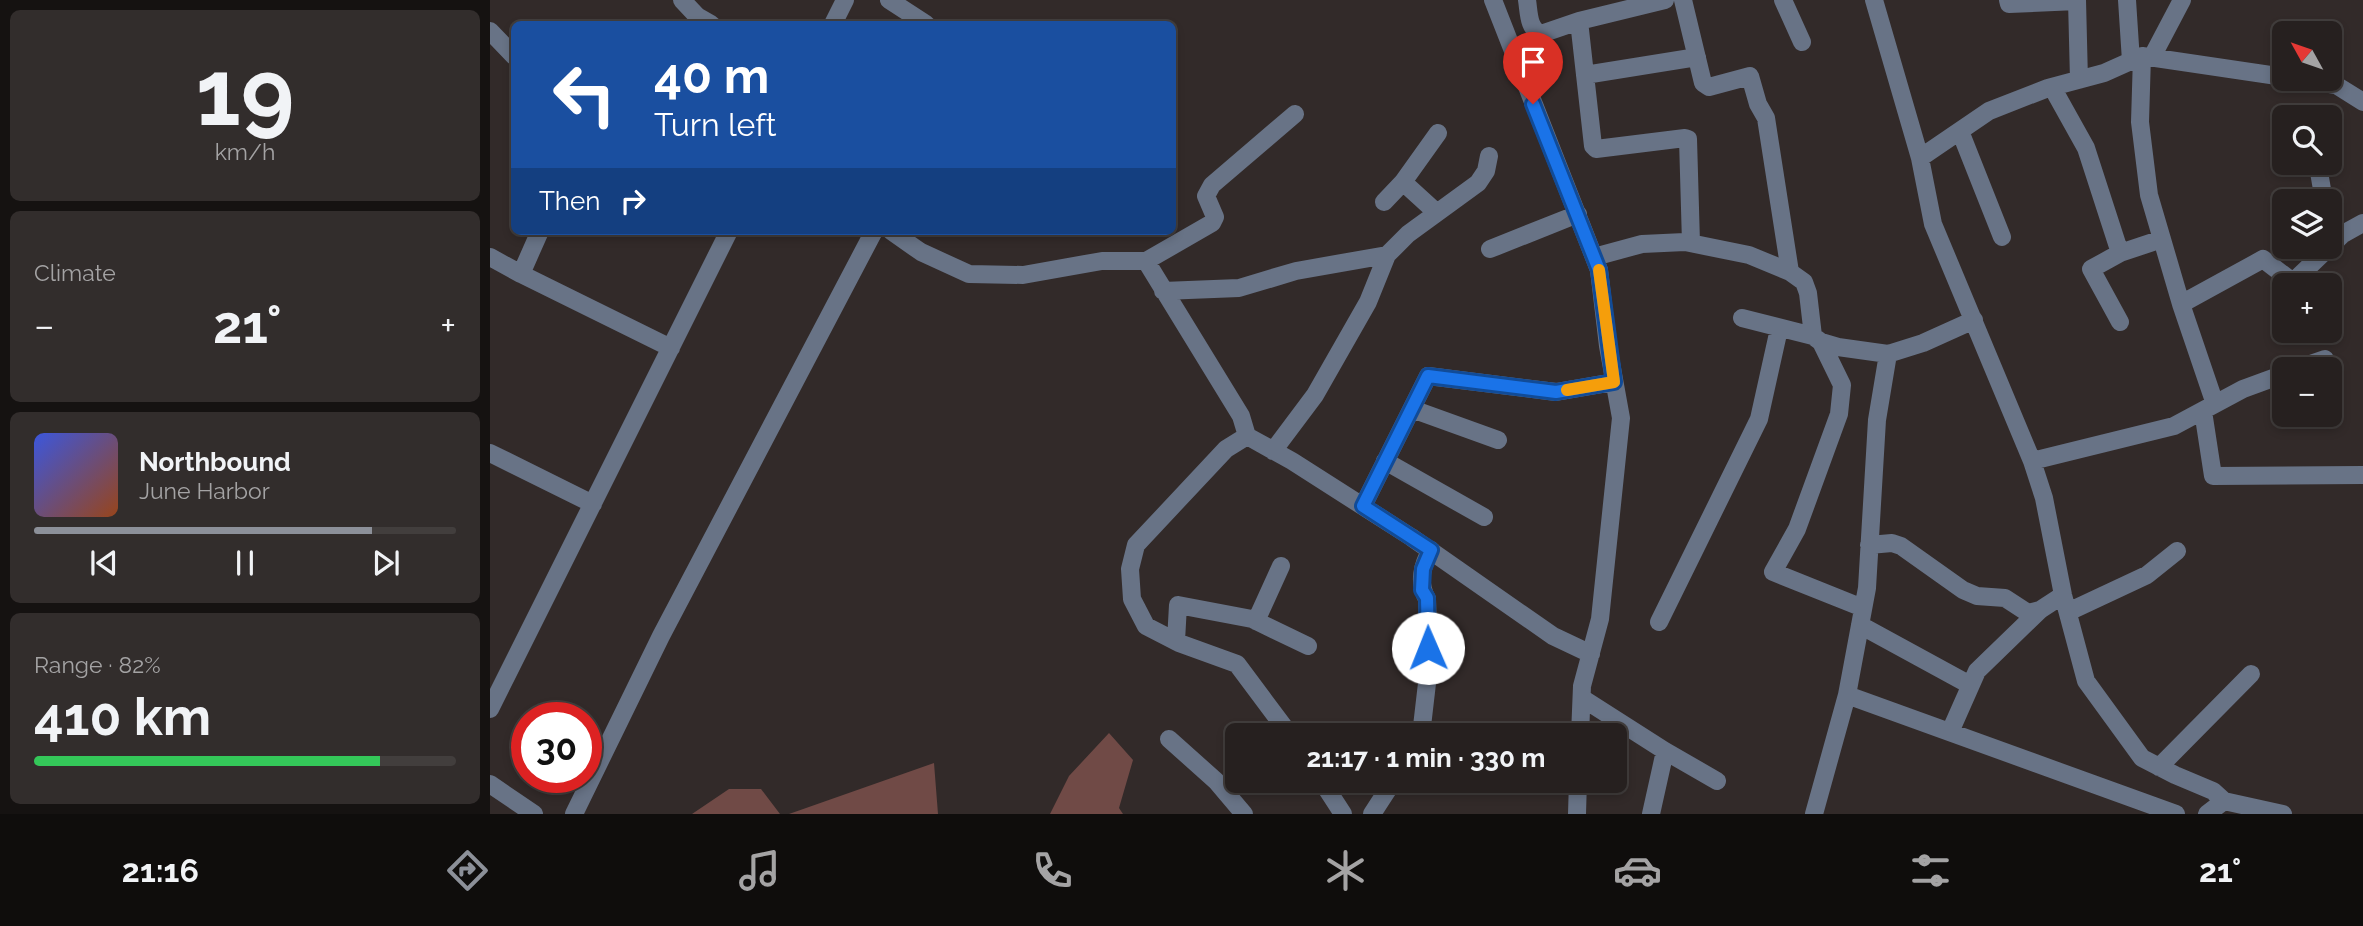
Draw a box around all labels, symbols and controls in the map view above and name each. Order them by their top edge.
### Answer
north arrow [2272,21,2342,91]
map controls [2272,21,2342,427]
pin [1503,32,1563,104]
text: 19 [196,39,294,146]
icon: arrive [1514,43,1552,81]
text: 40 m [654,47,769,104]
icon: left [539,49,630,140]
button: search [2272,105,2342,175]
text: Turn left [654,106,776,143]
text: km/h [215,138,275,165]
icon: right [614,182,652,220]
text: Then [539,186,600,216]
button: layers [2272,189,2342,259]
text: Climate [34,259,116,286]
button: + [2272,273,2342,343]
text: 21° [213,294,282,355]
text: − [34,303,54,348]
text: + [440,303,456,348]
button: − [2272,357,2342,427]
text: Northbound [139,447,291,477]
text: June Harbor [139,477,270,504]
icon: previous [85,544,123,582]
icon: pause [226,544,264,582]
icon: next [367,544,405,582]
position arrow [1391,611,1465,685]
text: Range · 82% [34,651,161,678]
text: 410 km [34,686,211,747]
speed limit sign: 30 [511,702,602,793]
text: 21:17 · 1 min · 330 m [1306,743,1546,773]
icon: directions [443,846,492,895]
icon: music [735,846,784,895]
icon: phone [1028,846,1077,895]
icon: climate [1321,846,1370,895]
icon: car [1613,846,1662,895]
icon: filters [1906,846,1955,895]
text: 21:16 [122,852,199,889]
text: 21° [2199,852,2241,889]

